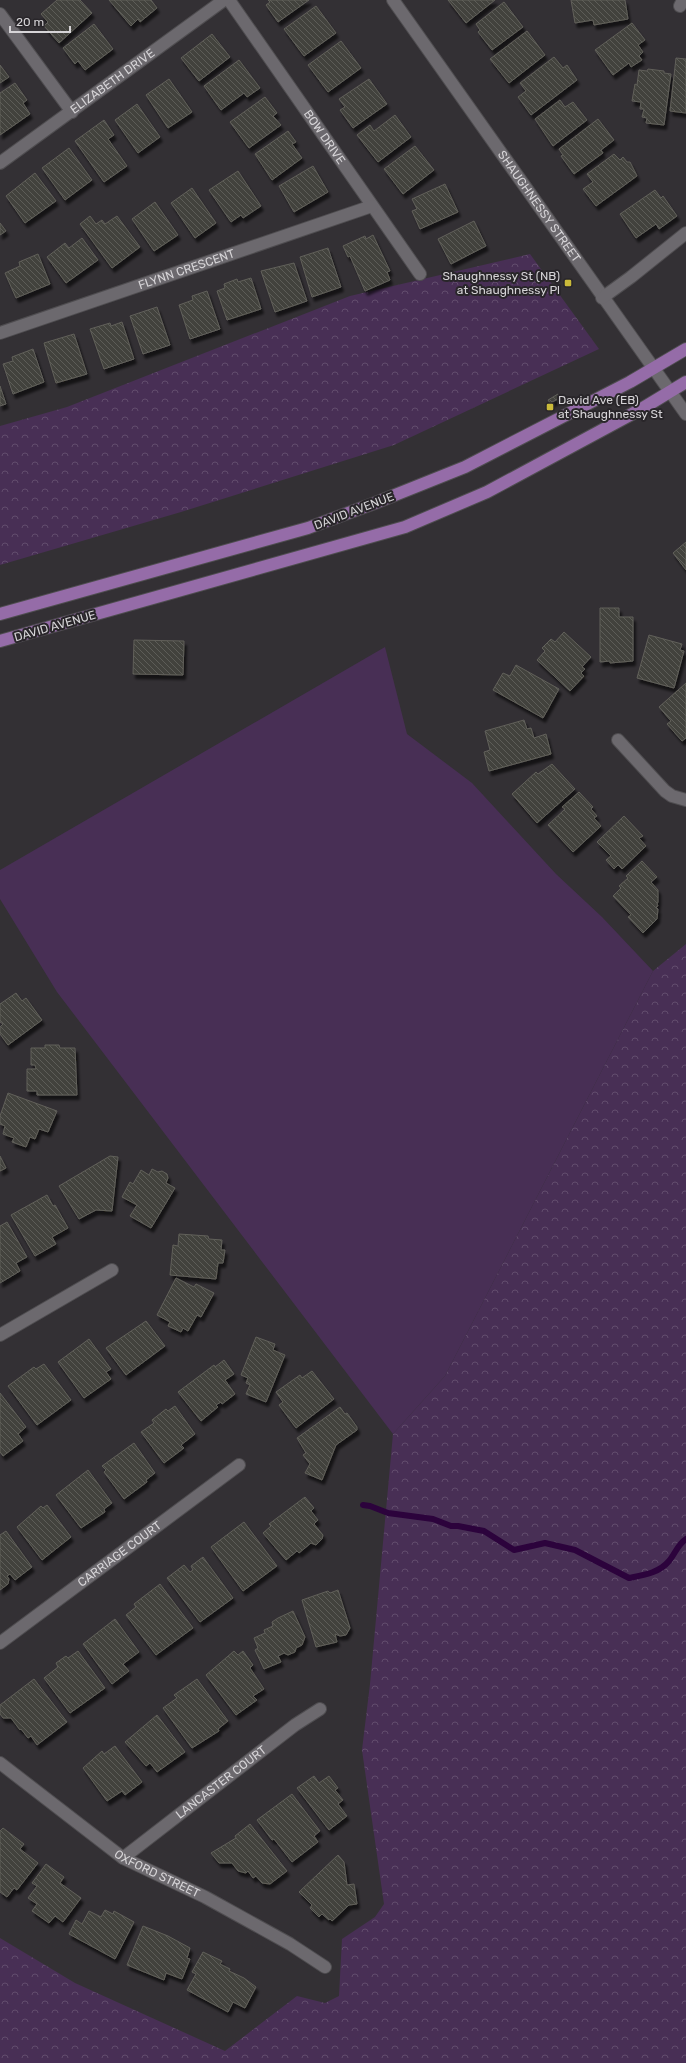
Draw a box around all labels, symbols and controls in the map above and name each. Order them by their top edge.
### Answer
scale bar [10,8,70,34]
text: 20 m [16,15,44,29]
street label: ELIZABETH DRIVE [67,46,157,117]
street label: BOW DRIVE [301,107,348,167]
street label: SHAUGHNESSY STREET [495,148,583,265]
street label: FLYNN CRESCENT [136,246,237,292]
place label: Shaughnessy St (NB) at Shaughnessy Pl [442,269,560,297]
marker: Shaughnessy St (NB) at Shaughnessy Pl [563,278,573,288]
place label: David Ave (EB) at Shaughnessy St [558,393,663,421]
marker: David Ave (EB) at Shaughnessy St [545,402,555,412]
street label: DAVID AVENUE [312,489,396,533]
street label: DAVID AVENUE [13,608,97,644]
street label: CARRIAGE COURT [75,1518,164,1590]
street label: LANCASTER COURT [173,1743,269,1822]
street label: OXFORD STREET [112,1847,202,1901]

